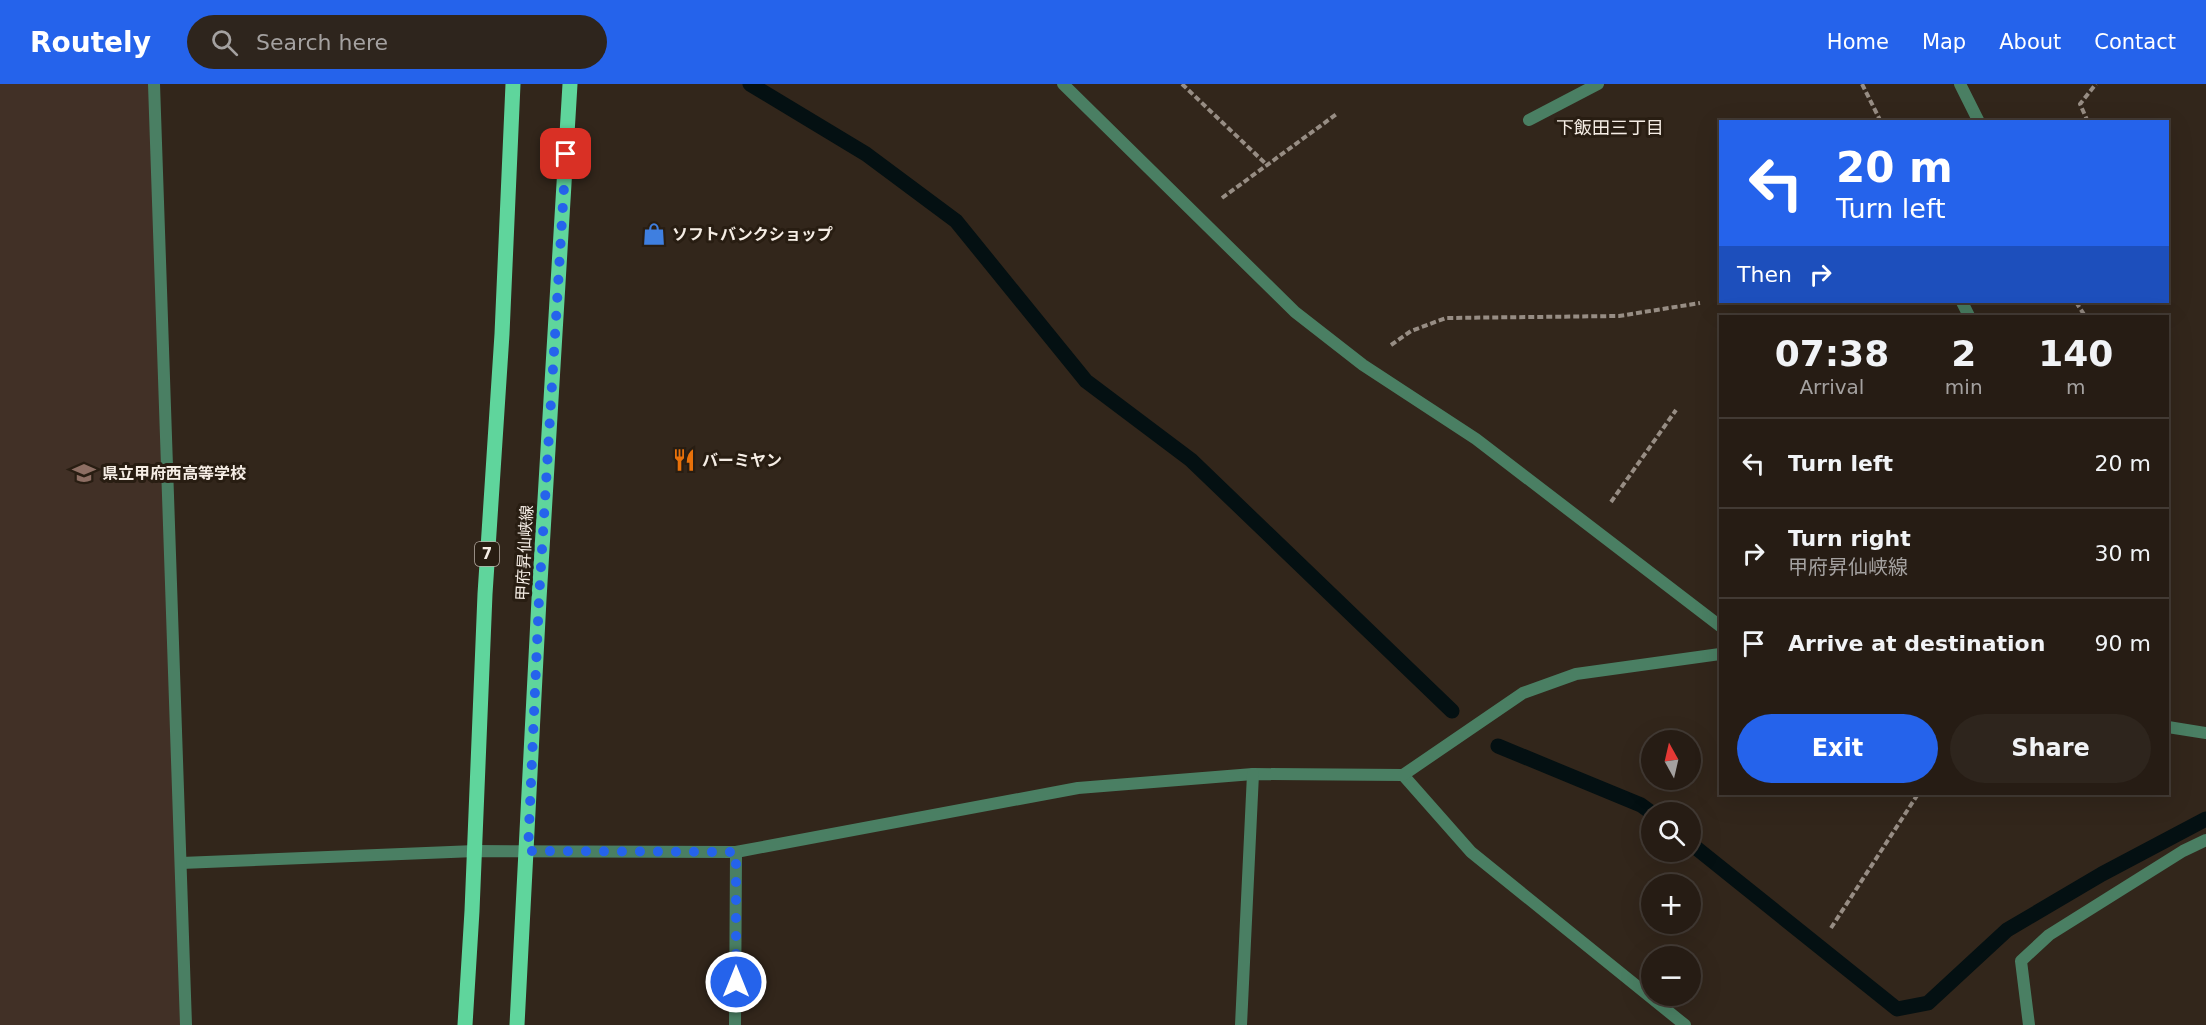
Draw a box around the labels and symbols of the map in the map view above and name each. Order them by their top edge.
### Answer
district label: 下飯田三丁目 [1556,117,1664,138]
pin [540,128,591,179]
shop icon: ソフトバンクショップ [641,221,667,247]
place label: ソフトバンクショップ [672,225,833,244]
restaurant icon: バーミヤン [671,447,697,473]
place label: バーミヤン [702,451,782,470]
school or university icon: 県立甲府西高等学校 [71,460,97,486]
place label: 県立甲府西高等学校 [102,464,246,483]
street label: 甲府昇仙峡線 [512,505,536,601]
road number: 7 [475,542,499,566]
north arrow [1641,730,1701,790]
position arrow [704,950,768,1014]

